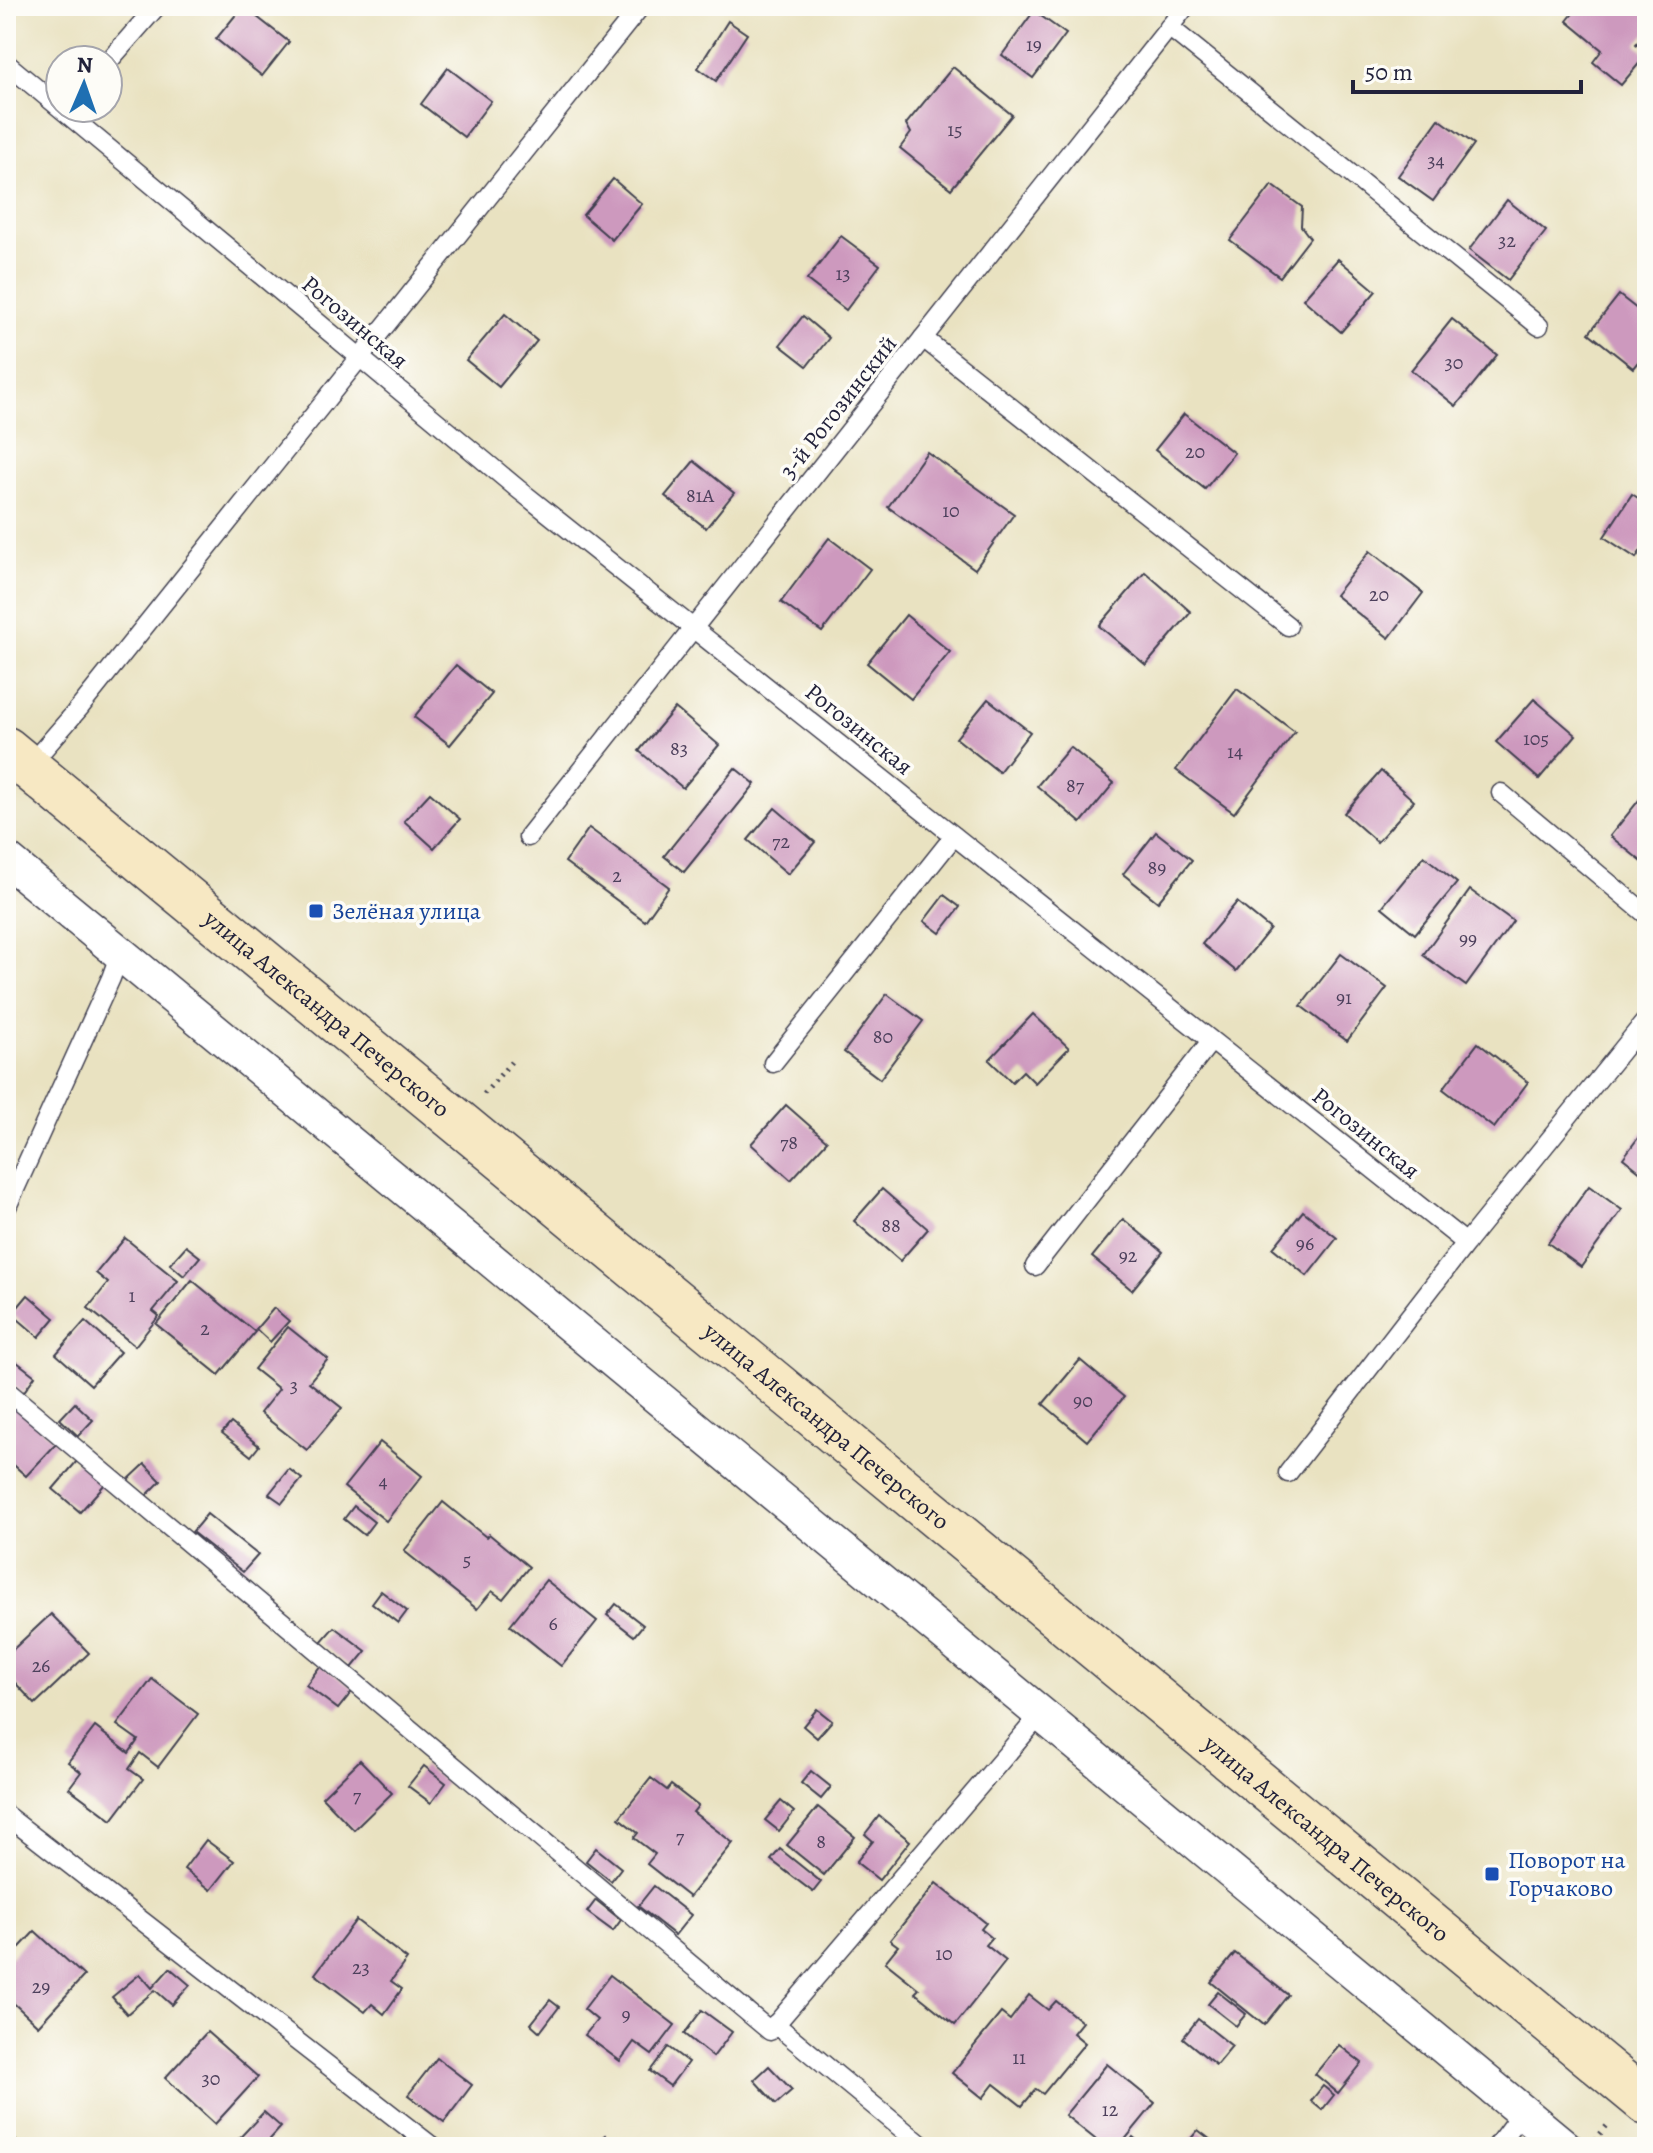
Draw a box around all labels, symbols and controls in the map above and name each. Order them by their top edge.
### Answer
house number: 19 [1026,31,1042,58]
north arrow [44,44,124,124]
scale bar [1353,44,1581,94]
text: N [76,50,93,80]
text: 50 m [1365,56,1413,88]
house number: 15 [947,116,963,143]
house number: 34 [1427,147,1445,174]
house number: 32 [1498,227,1516,254]
house number: 13 [835,260,851,287]
street label: Рогозинская [295,268,415,376]
street label: 3-й Рогозинский [772,329,904,485]
house number: 30 [1445,349,1463,376]
house number: 20 [1185,438,1205,465]
house number: 81А [686,482,714,509]
house number: 10 [942,497,960,524]
house number: 20 [1369,581,1389,608]
street label: Рогозинская [798,676,920,782]
house number: 105 [1523,725,1549,752]
house number: 83 [670,735,688,762]
house number: 14 [1227,738,1243,765]
house number: 87 [1066,772,1085,799]
house number: 72 [772,828,790,855]
house number: 89 [1148,854,1166,881]
house number: 2 [612,862,622,889]
place label: Зелёная улица [332,895,481,927]
street label: улица Александра Печерского [196,902,457,1125]
marker: Зелёная улица [307,902,325,920]
house number: 99 [1459,925,1477,952]
house number: 91 [1336,984,1352,1011]
house number: 80 [873,1023,893,1050]
street label: Рогозинская [1305,1080,1427,1186]
house number: 78 [780,1129,798,1156]
house number: 88 [881,1212,901,1239]
house number: 96 [1296,1230,1314,1257]
house number: 92 [1119,1242,1138,1269]
house number: 1 [129,1282,136,1309]
house number: 2 [200,1315,210,1342]
street label: улица Александра Печерского [696,1315,956,1537]
house number: 3 [290,1372,298,1399]
house number: 90 [1073,1387,1093,1414]
house number: 4 [378,1468,388,1495]
house number: 5 [463,1546,471,1573]
house number: 6 [548,1610,558,1637]
house number: 26 [32,1652,50,1679]
street label: улица Александра Печерского [1196,1727,1456,1949]
house number: 7 [353,1782,362,1809]
house number: 7 [676,1823,685,1850]
house number: 8 [816,1828,826,1855]
place label: Поворот на Горчаково [1508,1844,1625,1904]
marker: Поворот на Горчаково [1483,1865,1501,1883]
house number: 10 [935,1940,953,1967]
house number: 23 [352,1954,370,1981]
house number: 29 [32,1973,50,2000]
house number: 9 [621,2001,631,2028]
house number: 11 [1012,2044,1026,2071]
house number: 30 [202,2065,220,2092]
house number: 12 [1102,2096,1119,2123]

